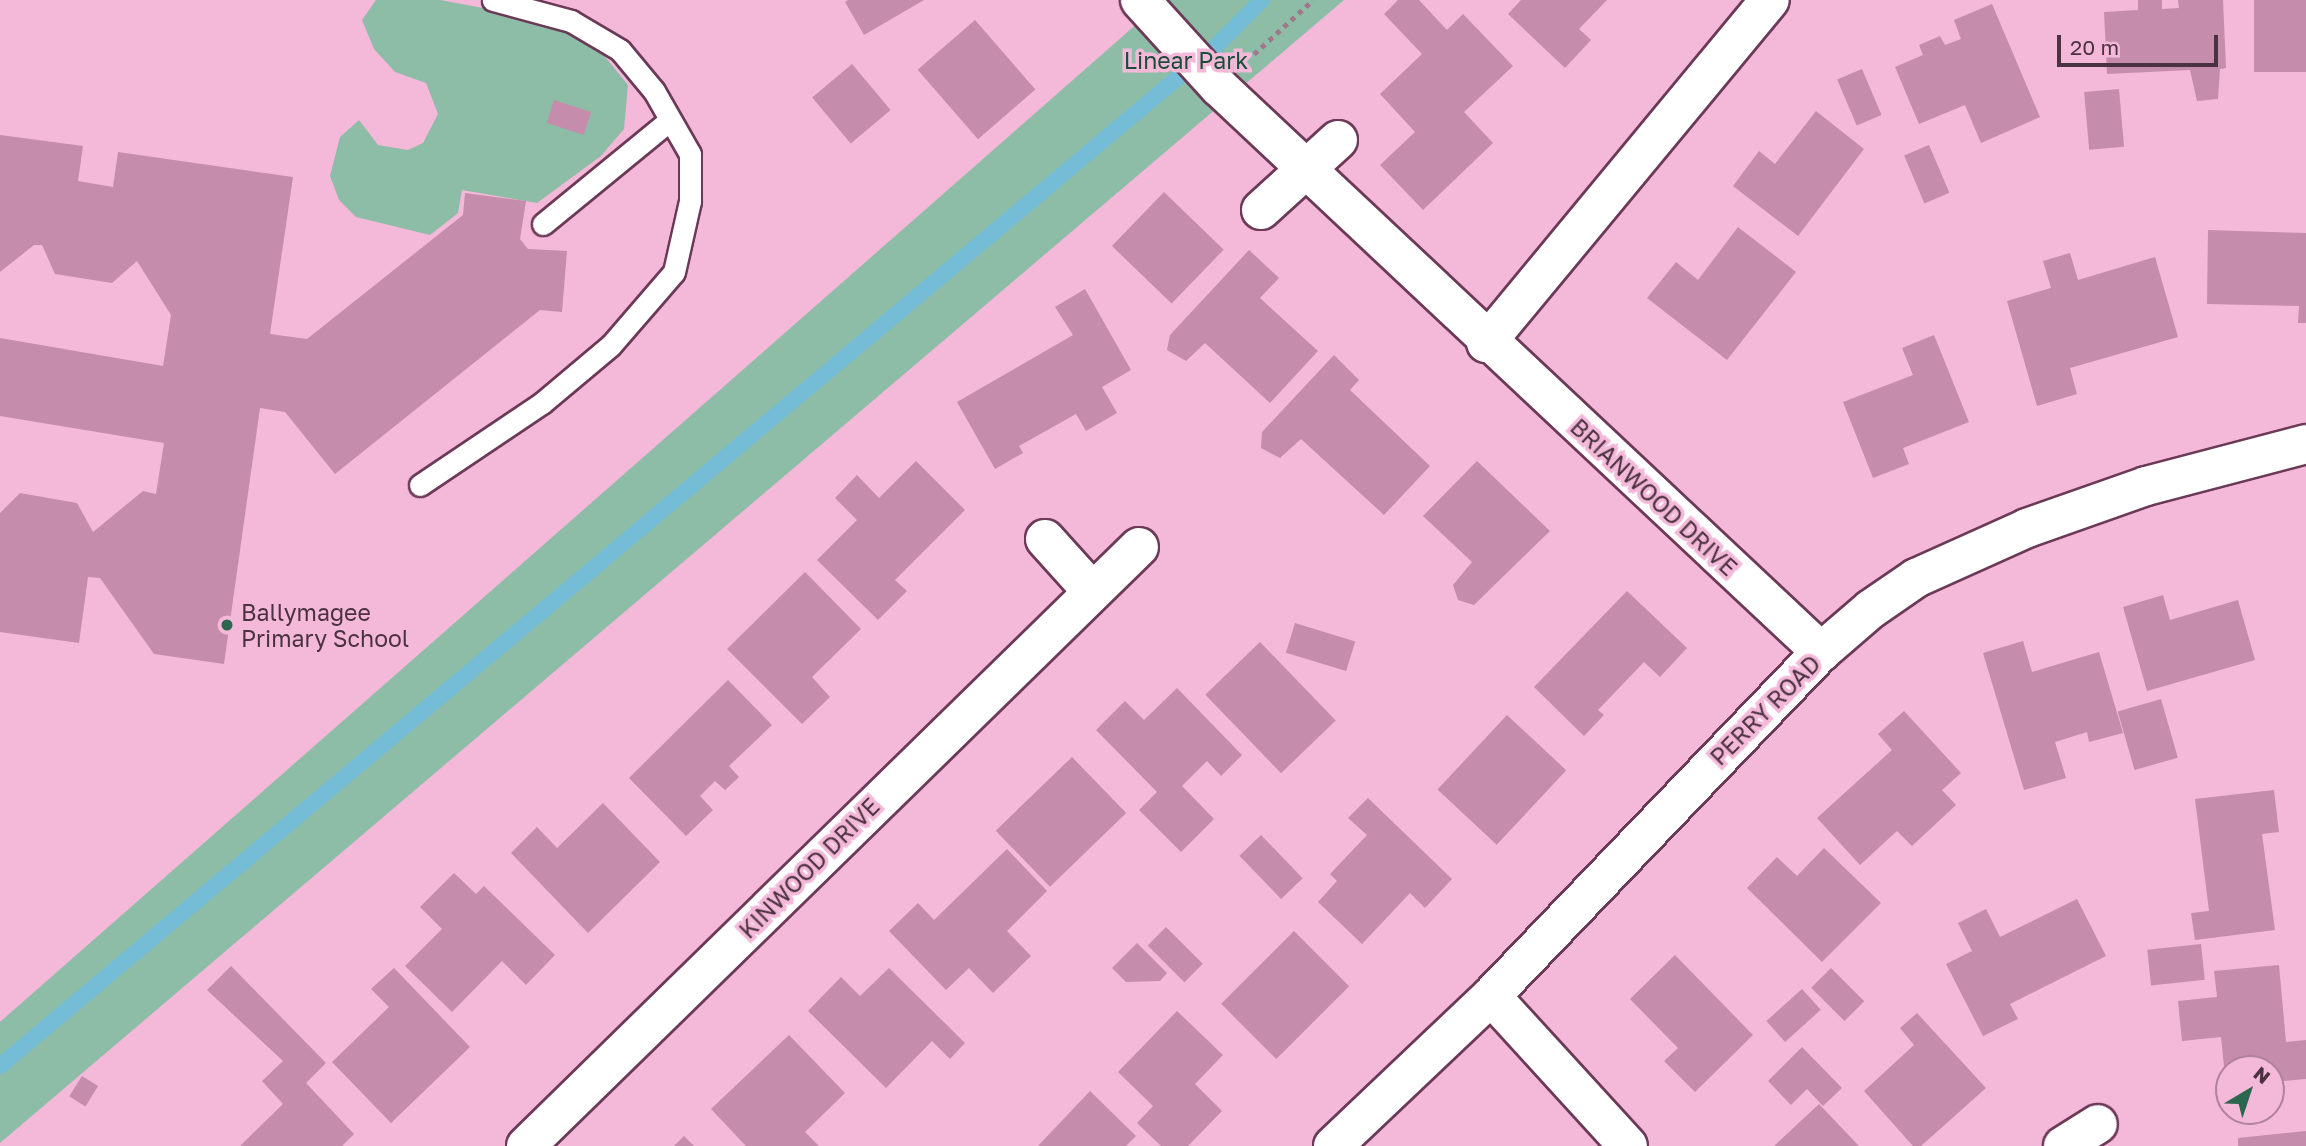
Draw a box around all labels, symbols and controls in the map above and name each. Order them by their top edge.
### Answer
scale bar [2061,21,2222,65]
text: 20 m [2070,34,2119,60]
park label: Linear Park [1124,46,1248,74]
street label: BRIANWOOD DRIVE [1565,413,1743,581]
place label: Ballymagee Primary School [241,598,409,652]
marker: Ballymagee Primary School [219,617,235,633]
street label: PERRY ROAD [1704,649,1826,771]
street label: KINWOOD DRIVE [733,792,885,944]
north arrow [2215,1055,2285,1125]
text: N [2249,1061,2275,1088]

